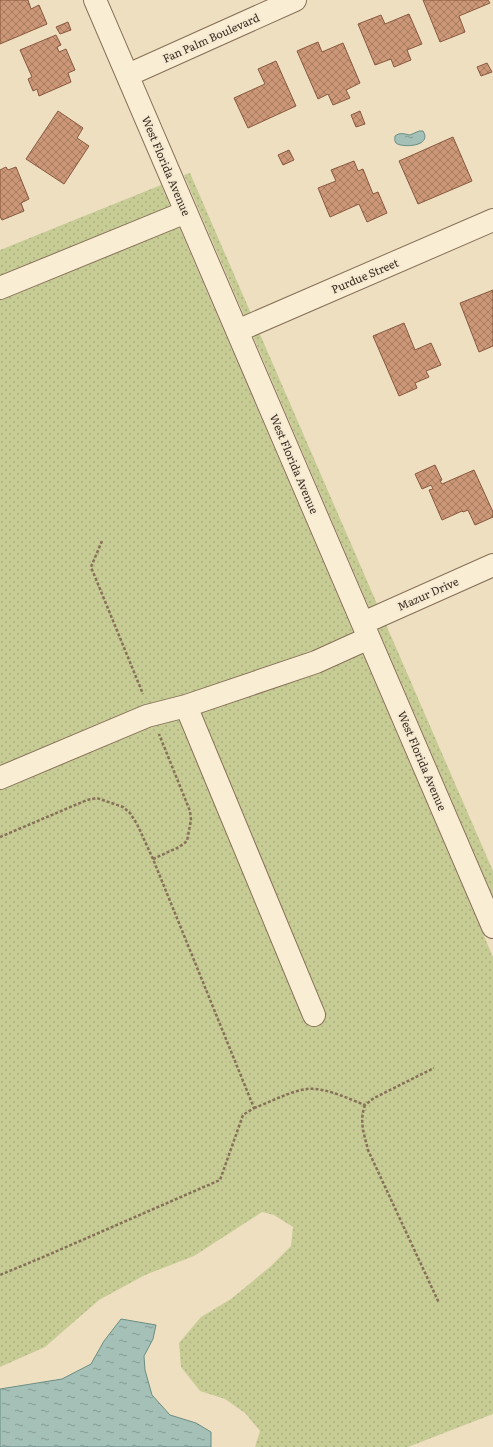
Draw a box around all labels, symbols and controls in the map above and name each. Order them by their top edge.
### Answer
street label: Fan Palm Boulevard [160,8,262,66]
street label: West Florida Avenue [139,113,195,218]
street label: Purdue Street [329,254,401,296]
street label: West Florida Avenue [267,411,323,516]
street label: Mazur Drive [394,572,461,614]
street label: West Florida Avenue [395,708,451,813]

